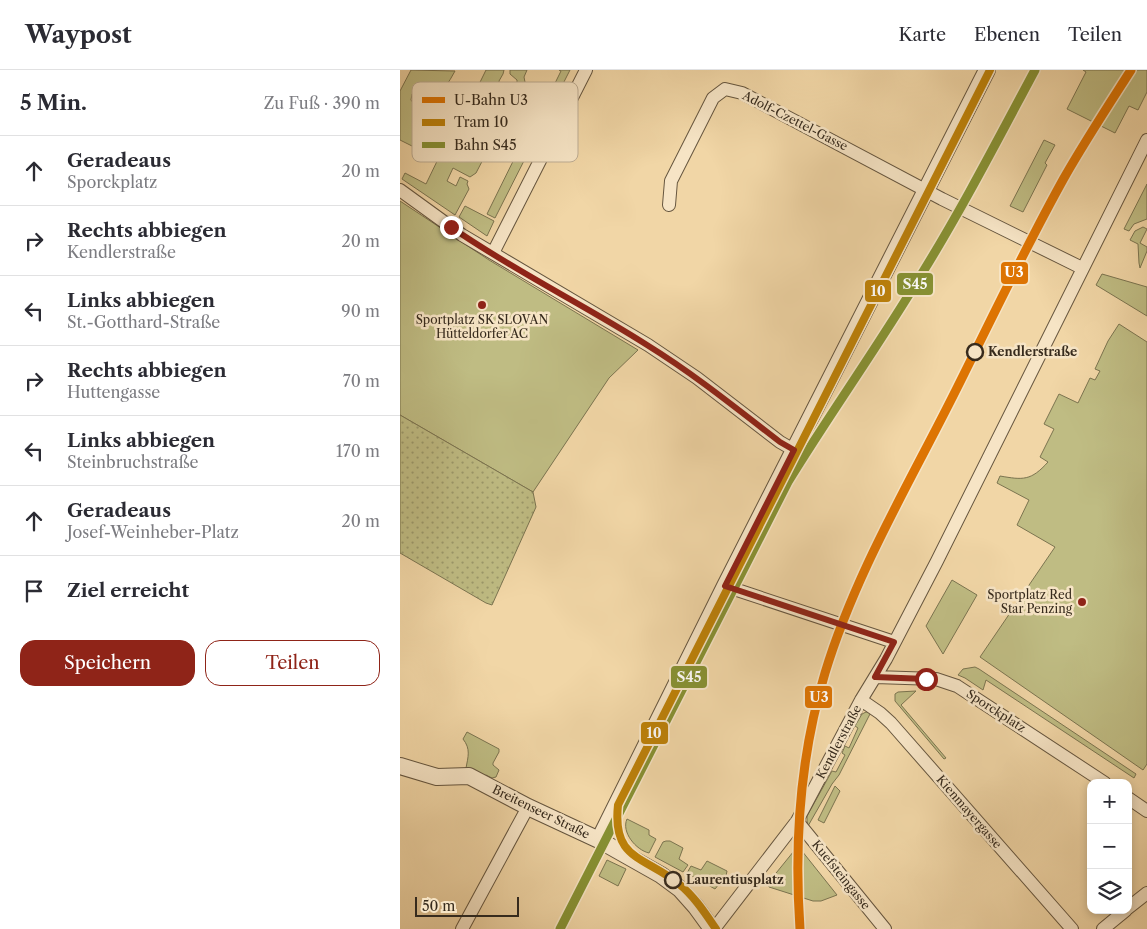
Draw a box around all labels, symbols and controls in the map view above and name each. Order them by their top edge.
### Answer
text: Waypost [25,20,132,49]
text: Karte [898,24,946,46]
text: Ebenen [974,24,1040,46]
text: Teilen [1068,24,1122,46]
legend [412,82,578,162]
street label: Adolf-Czettel-Gasse [739,87,851,154]
text: 5 Min. [20,90,87,115]
text: U-Bahn U3 [454,91,528,109]
text: Zu Fuß · 390 m [264,93,380,113]
text: Tram 10 [454,113,508,131]
text: Bahn S45 [454,136,517,154]
text: Geradeaus [67,149,171,172]
icon: ahead [20,157,48,185]
text: 20 m [341,161,380,181]
text: Sporckplatz [67,172,157,192]
route end [440,216,463,239]
text: Rechts abbiegen [67,219,227,242]
icon: right [20,227,48,255]
text: 20 m [341,231,380,251]
text: Kendlerstraße [67,242,176,262]
line badge: U3 [1000,261,1029,285]
text: U3 [1004,263,1024,281]
line badge: S45 [896,272,934,296]
text: S45 [903,275,928,293]
line badge: 10 [864,279,892,303]
text: 10 [870,282,886,300]
text: Links abbiegen [67,289,215,312]
icon: left [20,297,48,325]
marker: Sportplatz SK SLOVAN Hütteldorfer AC [476,299,488,311]
text: 90 m [341,301,380,321]
text: St.-Gotthard-Straße [67,312,220,332]
place label: Sportplatz SK SLOVAN Hütteldorfer AC [416,312,548,341]
marker: Kendlerstraße [966,343,984,361]
place label: Kendlerstraße [988,344,1077,359]
text: Rechts abbiegen [67,359,227,382]
icon: right [20,367,48,395]
text: 70 m [343,371,380,391]
text: Huttengasse [67,382,160,402]
text: Links abbiegen [67,429,215,452]
icon: left [20,437,48,465]
text: 170 m [336,441,380,461]
text: Steinbruchstraße [67,452,198,472]
text: Geradeaus [67,499,171,522]
icon: ahead [20,507,48,535]
text: 20 m [341,511,380,531]
text: Josef-Weinheber-Platz [67,522,239,542]
icon: arrive [20,577,48,605]
text: Ziel erreicht [67,579,189,602]
place label: Sportplatz Red Star Penzing [987,587,1073,616]
marker: Sportplatz Red Star Penzing [1076,596,1088,608]
button: Speichern [20,640,195,686]
button: Teilen [205,640,380,686]
line badge: S45 [670,665,708,689]
text: S45 [677,668,702,686]
route start [915,668,938,691]
line badge: U3 [804,685,833,709]
street label: Sporckplatz [964,686,1029,735]
text: U3 [809,688,829,706]
street label: Kendlerstraße [813,702,864,781]
line badge: 10 [640,721,669,745]
text: 10 [646,724,662,742]
street label: Kienmayergasse [933,772,1005,852]
map controls [1087,779,1132,914]
button: + [1087,779,1132,824]
street label: Breitenseer Straße [490,781,593,842]
button: − [1087,824,1132,869]
street label: Kuefsteingasse [809,837,874,913]
button: layers [1087,869,1132,914]
marker: Laurentiusplatz [664,871,682,889]
place label: Laurentiusplatz [686,872,784,887]
scale bar [415,894,519,917]
text: 50 m [422,897,455,915]

